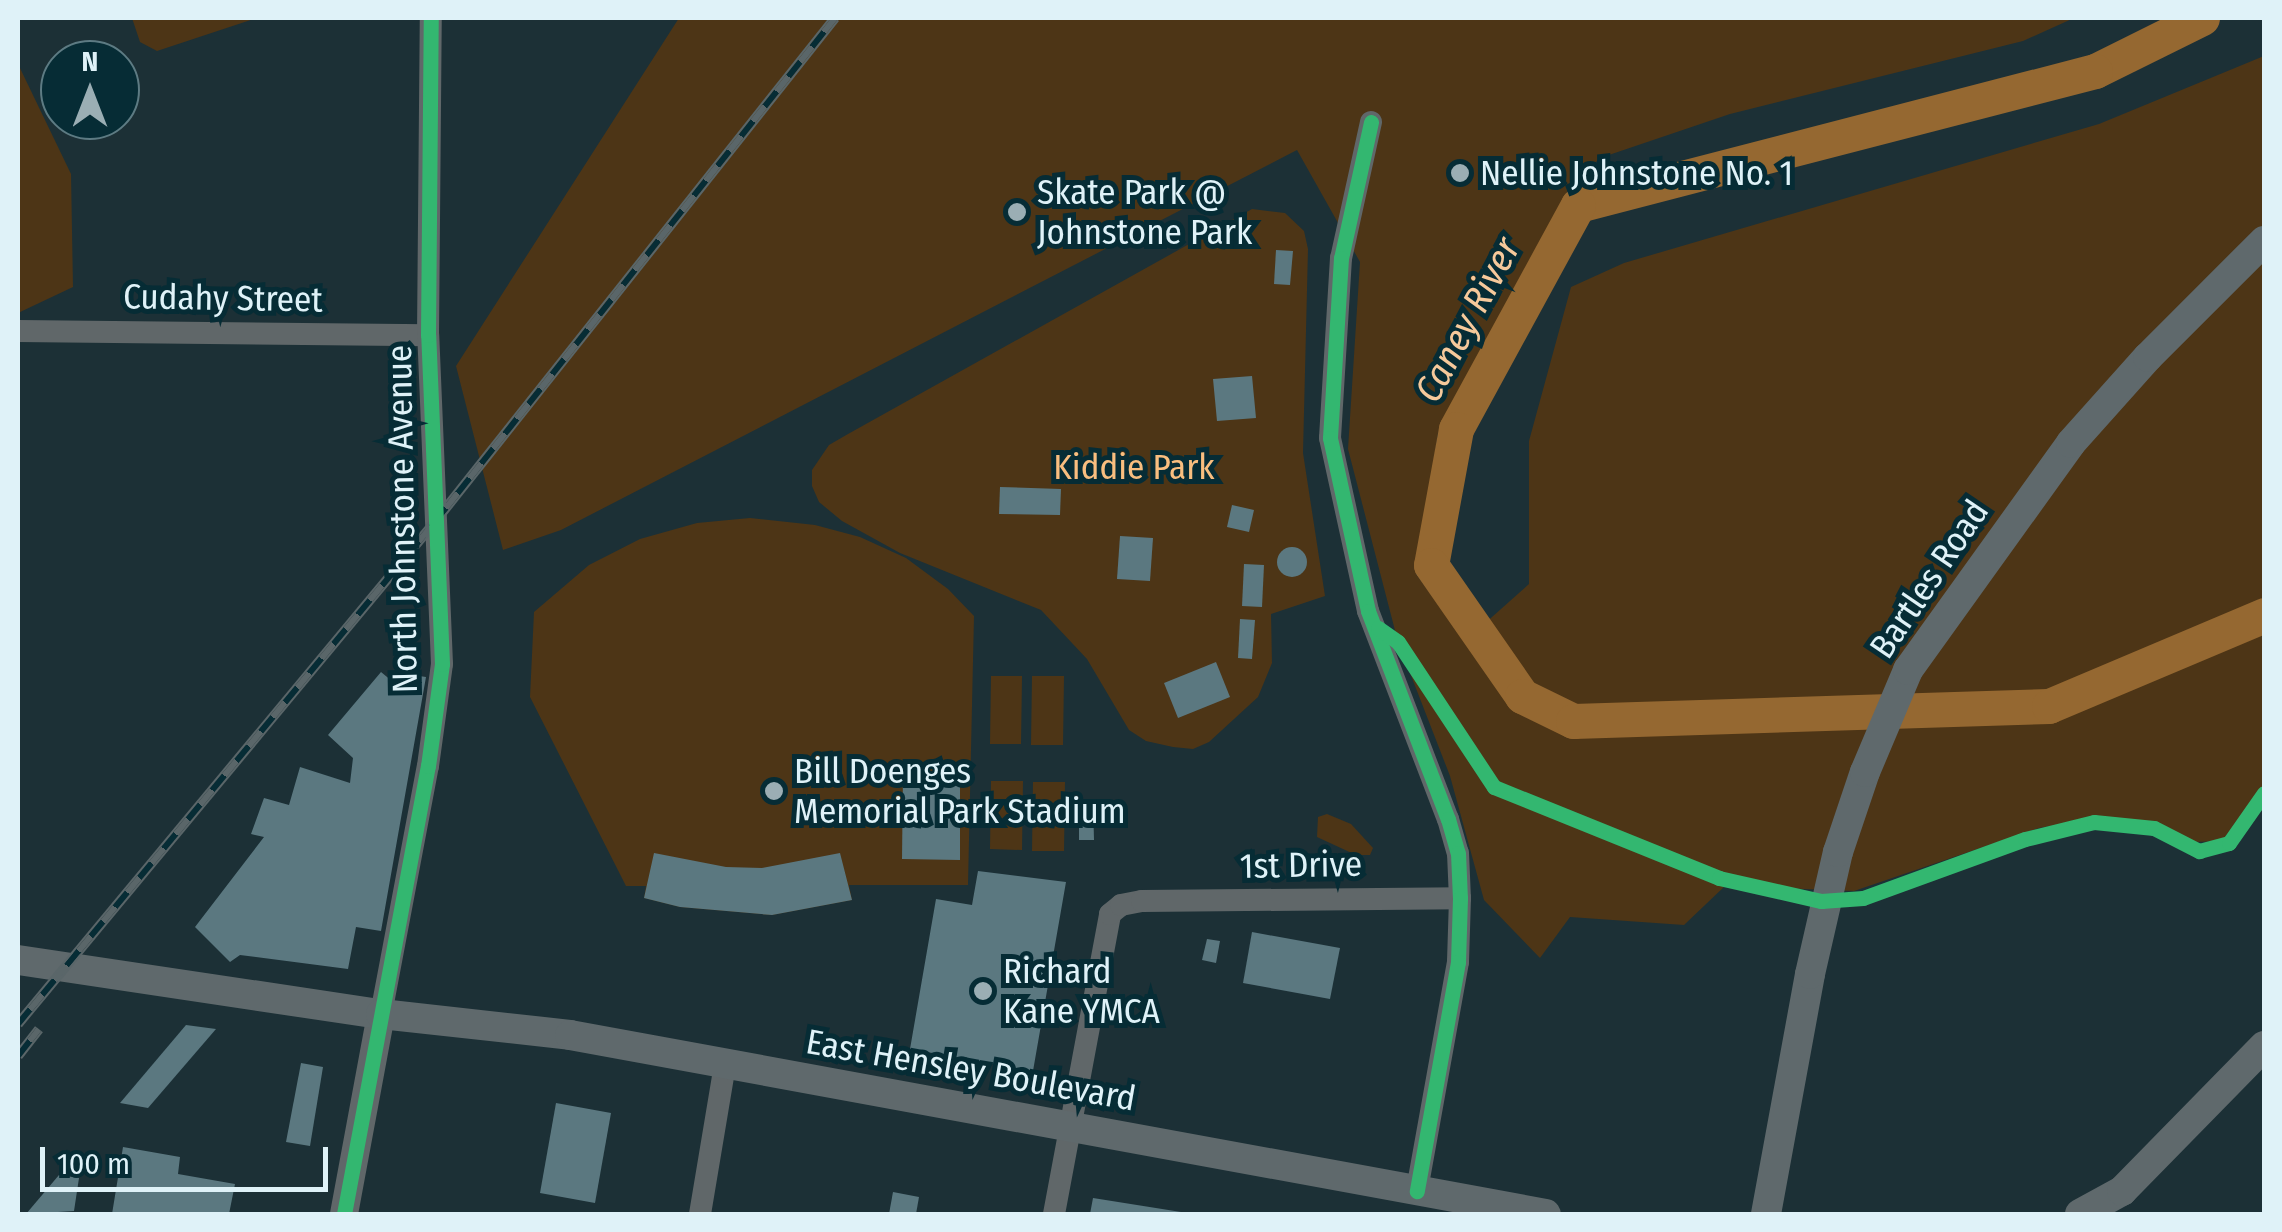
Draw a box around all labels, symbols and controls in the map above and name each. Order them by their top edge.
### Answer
north arrow [40,40,140,140]
text: N [82,45,98,78]
place label: Nellie Johnstone No. 1 [1480,152,1793,194]
marker: Nellie Johnstone No. 1 [1449,162,1471,184]
place label: Skate Park @ Johnstone Park [1037,171,1252,253]
marker: Skate Park @ Johnstone Park [1006,201,1028,223]
water label: Caney River [1406,230,1530,410]
street label: Cudahy Street [123,275,323,321]
street label: North Johnstone Avenue [378,345,426,693]
park label: Kiddie Park [1053,446,1215,488]
street label: Bartles Road [1861,492,1997,666]
place label: Bill Doenges Memorial Park Stadium [794,750,1126,832]
marker: Bill Doenges Memorial Park Stadium [763,780,785,802]
street label: 1st Drive [1239,843,1363,887]
place label: Richard Kane YMCA [1003,950,1160,1032]
marker: Richard Kane YMCA [972,980,994,1002]
street label: East Hensley Boulevard [803,1020,1139,1120]
scale bar [45,1127,332,1189]
text: 100 m [57,1146,130,1182]

